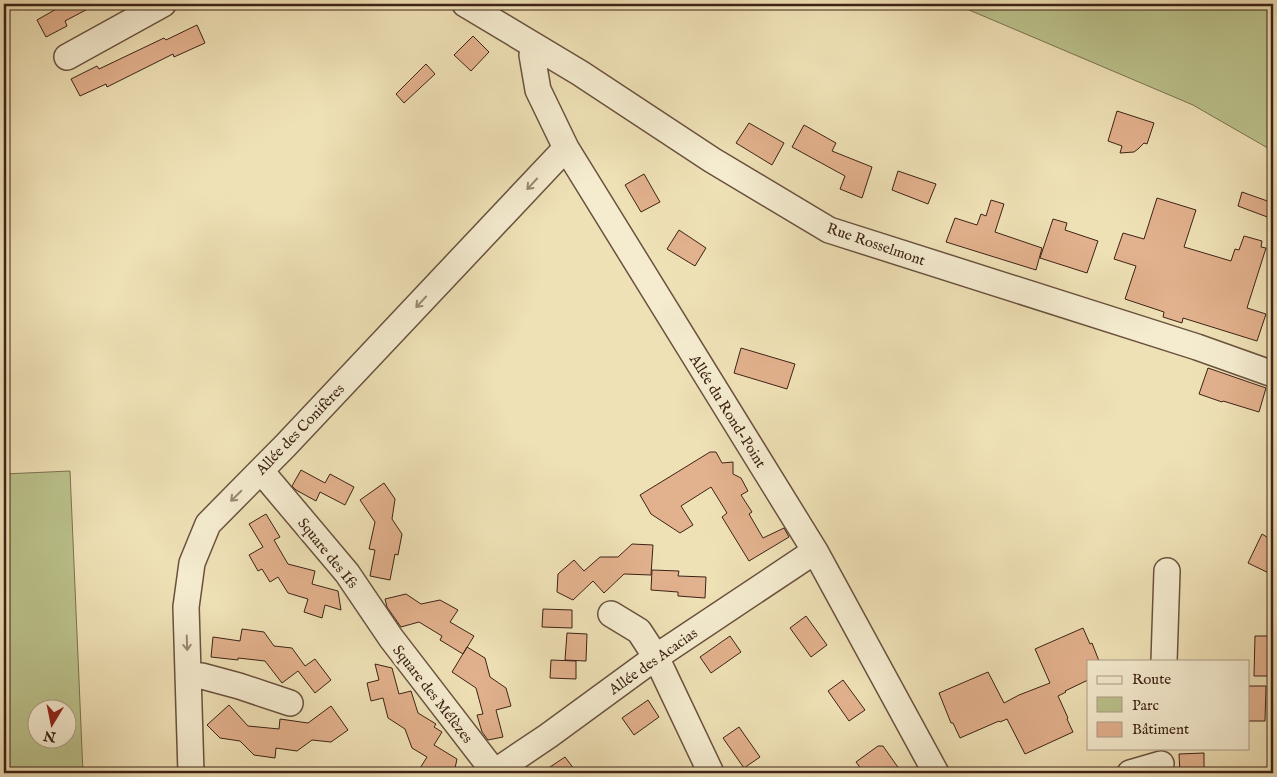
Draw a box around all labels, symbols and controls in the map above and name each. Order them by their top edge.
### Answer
one-way arrow [526,177,538,190]
street label: Rue Rosselmont [824,219,928,270]
one-way arrow [415,296,427,308]
street label: Allée du Rond-Point [684,350,770,472]
street label: Allée des Conifères [251,380,349,480]
one-way arrow [230,489,242,502]
street label: Square des Ifs [293,514,362,593]
street label: Allée des Acacias [604,624,701,700]
one-way arrow [182,634,192,651]
street label: Square des Mélèzes [388,641,477,747]
legend [1087,660,1250,750]
text: Route [1132,670,1171,689]
text: Parc [1132,696,1159,715]
north arrow [28,700,78,750]
text: Bâtiment [1132,720,1189,739]
text: N [42,726,58,746]

